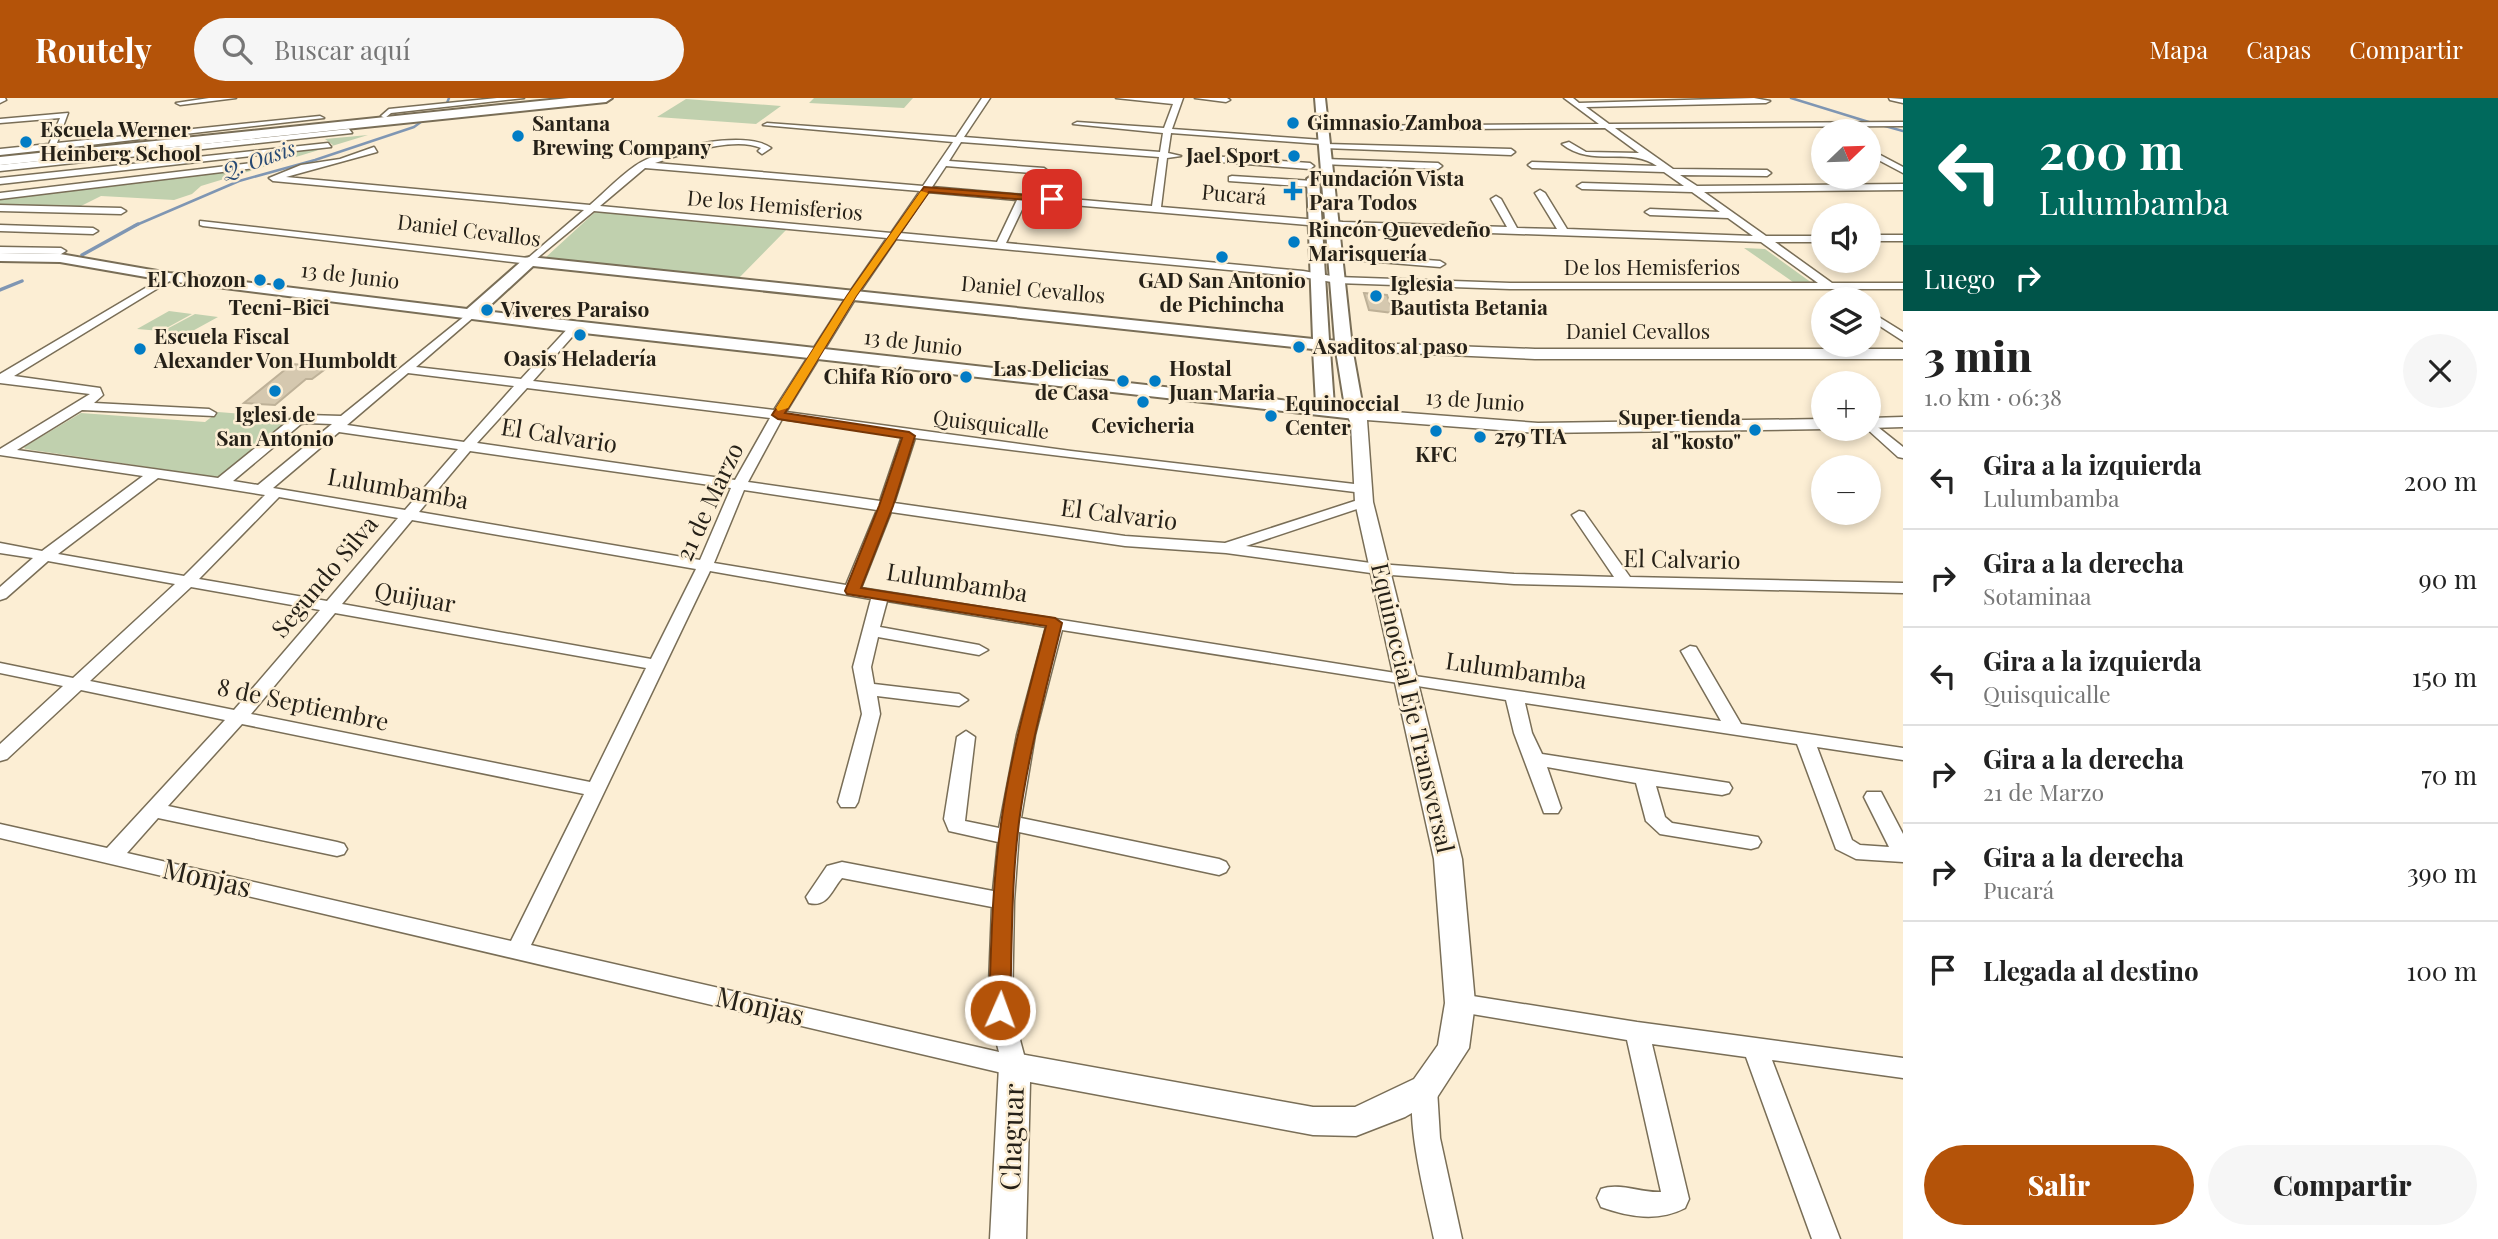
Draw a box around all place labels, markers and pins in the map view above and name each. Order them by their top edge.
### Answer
place label: Gimnasio Zamboa [1307,107,1483,135]
place label: Santana Brewing Company [532,108,711,160]
place label: Escuela Werner Heinberg School [40,114,202,166]
marker: Gimnasio Zamboa [1285,115,1301,131]
marker: Santana Brewing Company [510,128,526,144]
marker: Escuela Werner Heinberg School [18,134,34,150]
place label: Jael Sport [1185,140,1281,168]
marker: Jael Sport [1286,148,1302,164]
place label: Fundación Vista Para Todos [1309,163,1464,215]
pin [1022,169,1082,229]
marker: Fundación Vista Para Todos [1283,181,1303,201]
place label: Rincón Quevedeño Marisquería [1308,214,1491,266]
marker: Rincón Quevedeño Marisquería [1286,234,1302,250]
marker: GAD San Antonio de Pichincha [1214,249,1230,265]
place label: El Chozon [147,264,246,292]
place label: GAD San Antonio de Pichincha [1138,265,1306,317]
place label: Iglesia Bautista Betania [1390,268,1548,320]
marker: El Chozon [252,272,268,288]
marker: Tecni-Bici [271,276,287,292]
marker: Iglesia Bautista Betania [1368,288,1384,304]
place label: Tecni-Bici [228,292,330,320]
place label: Viveres Paraiso [500,294,650,322]
marker: Viveres Paraiso [479,302,495,318]
place label: Escuela Fiscal Alexander Von Humboldt [153,321,398,373]
marker: Oasis Heladería [572,327,588,343]
place label: Asaditos al paso [1312,331,1468,359]
marker: Asaditos al paso [1291,339,1307,355]
marker: Escuela Fiscal Alexander Von Humboldt [132,341,148,357]
place label: Oasis Heladería [503,343,657,371]
place label: Las Delicias de Casa [993,353,1109,405]
place label: Hostal Juan Maria [1168,353,1275,405]
place label: Chifa Río oro [824,361,952,389]
marker: Chifa Río oro [958,369,974,385]
marker: Las Delicias de Casa [1115,373,1131,389]
marker: Hostal Juan Maria [1147,373,1163,389]
marker: Iglesi de San Antonio [267,383,283,399]
place label: Equinoccial Center [1285,388,1400,440]
marker: Cevicheria [1135,394,1151,410]
place label: Iglesi de San Antonio [216,399,334,451]
place label: Super tienda al "kosto" [1618,402,1741,454]
marker: Equinoccial Center [1263,408,1279,424]
place label: Cevicheria [1091,410,1195,438]
place label: 279 TIA [1494,421,1567,449]
marker: Super tienda al "kosto" [1747,422,1763,438]
marker: KFC [1428,423,1444,439]
marker: 279 TIA [1472,429,1488,445]
place label: KFC [1415,439,1457,467]

